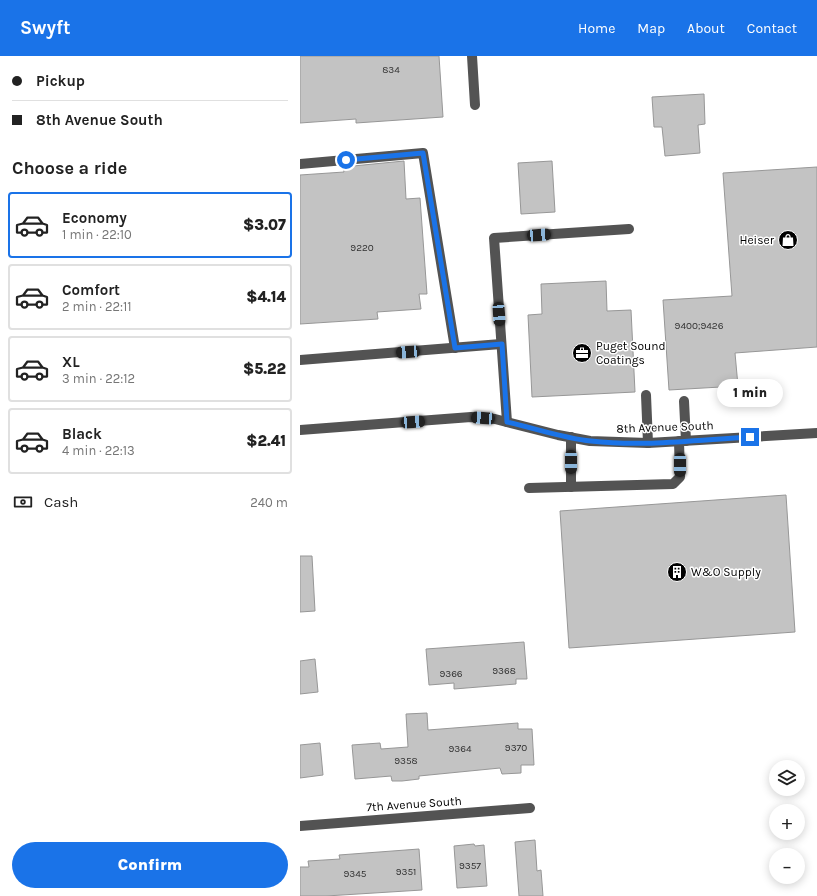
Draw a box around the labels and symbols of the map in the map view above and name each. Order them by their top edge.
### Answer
house number: 834 [382,64,400,76]
route start [337,151,355,169]
car [527,228,551,242]
shop icon: Heiser [777,229,799,251]
place label: Heiser [739,233,775,247]
house number: 9220 [350,242,374,254]
car [492,302,506,326]
house number: 9400;9426 [675,320,724,332]
place label: Puget Sound Coatings [596,339,666,367]
office icon: Puget Sound Coatings [571,342,593,364]
car [396,345,420,359]
callout: 1 min [717,379,783,407]
car [471,411,495,425]
car [401,415,425,429]
street label: 8th Avenue South [616,418,714,436]
route end [741,428,759,446]
car [565,450,577,474]
car [674,453,686,477]
building icon: W&O Supply [666,561,688,583]
place label: W&O Supply [691,565,761,579]
house number: 9368 [492,665,516,677]
house number: 9366 [439,668,463,680]
house number: 9370 [505,742,527,754]
house number: 9364 [448,743,472,755]
house number: 9358 [394,755,418,767]
street label: 7th Avenue South [366,794,462,814]
house number: 9357 [459,860,481,872]
house number: 9351 [396,866,416,878]
house number: 9345 [344,868,367,880]

